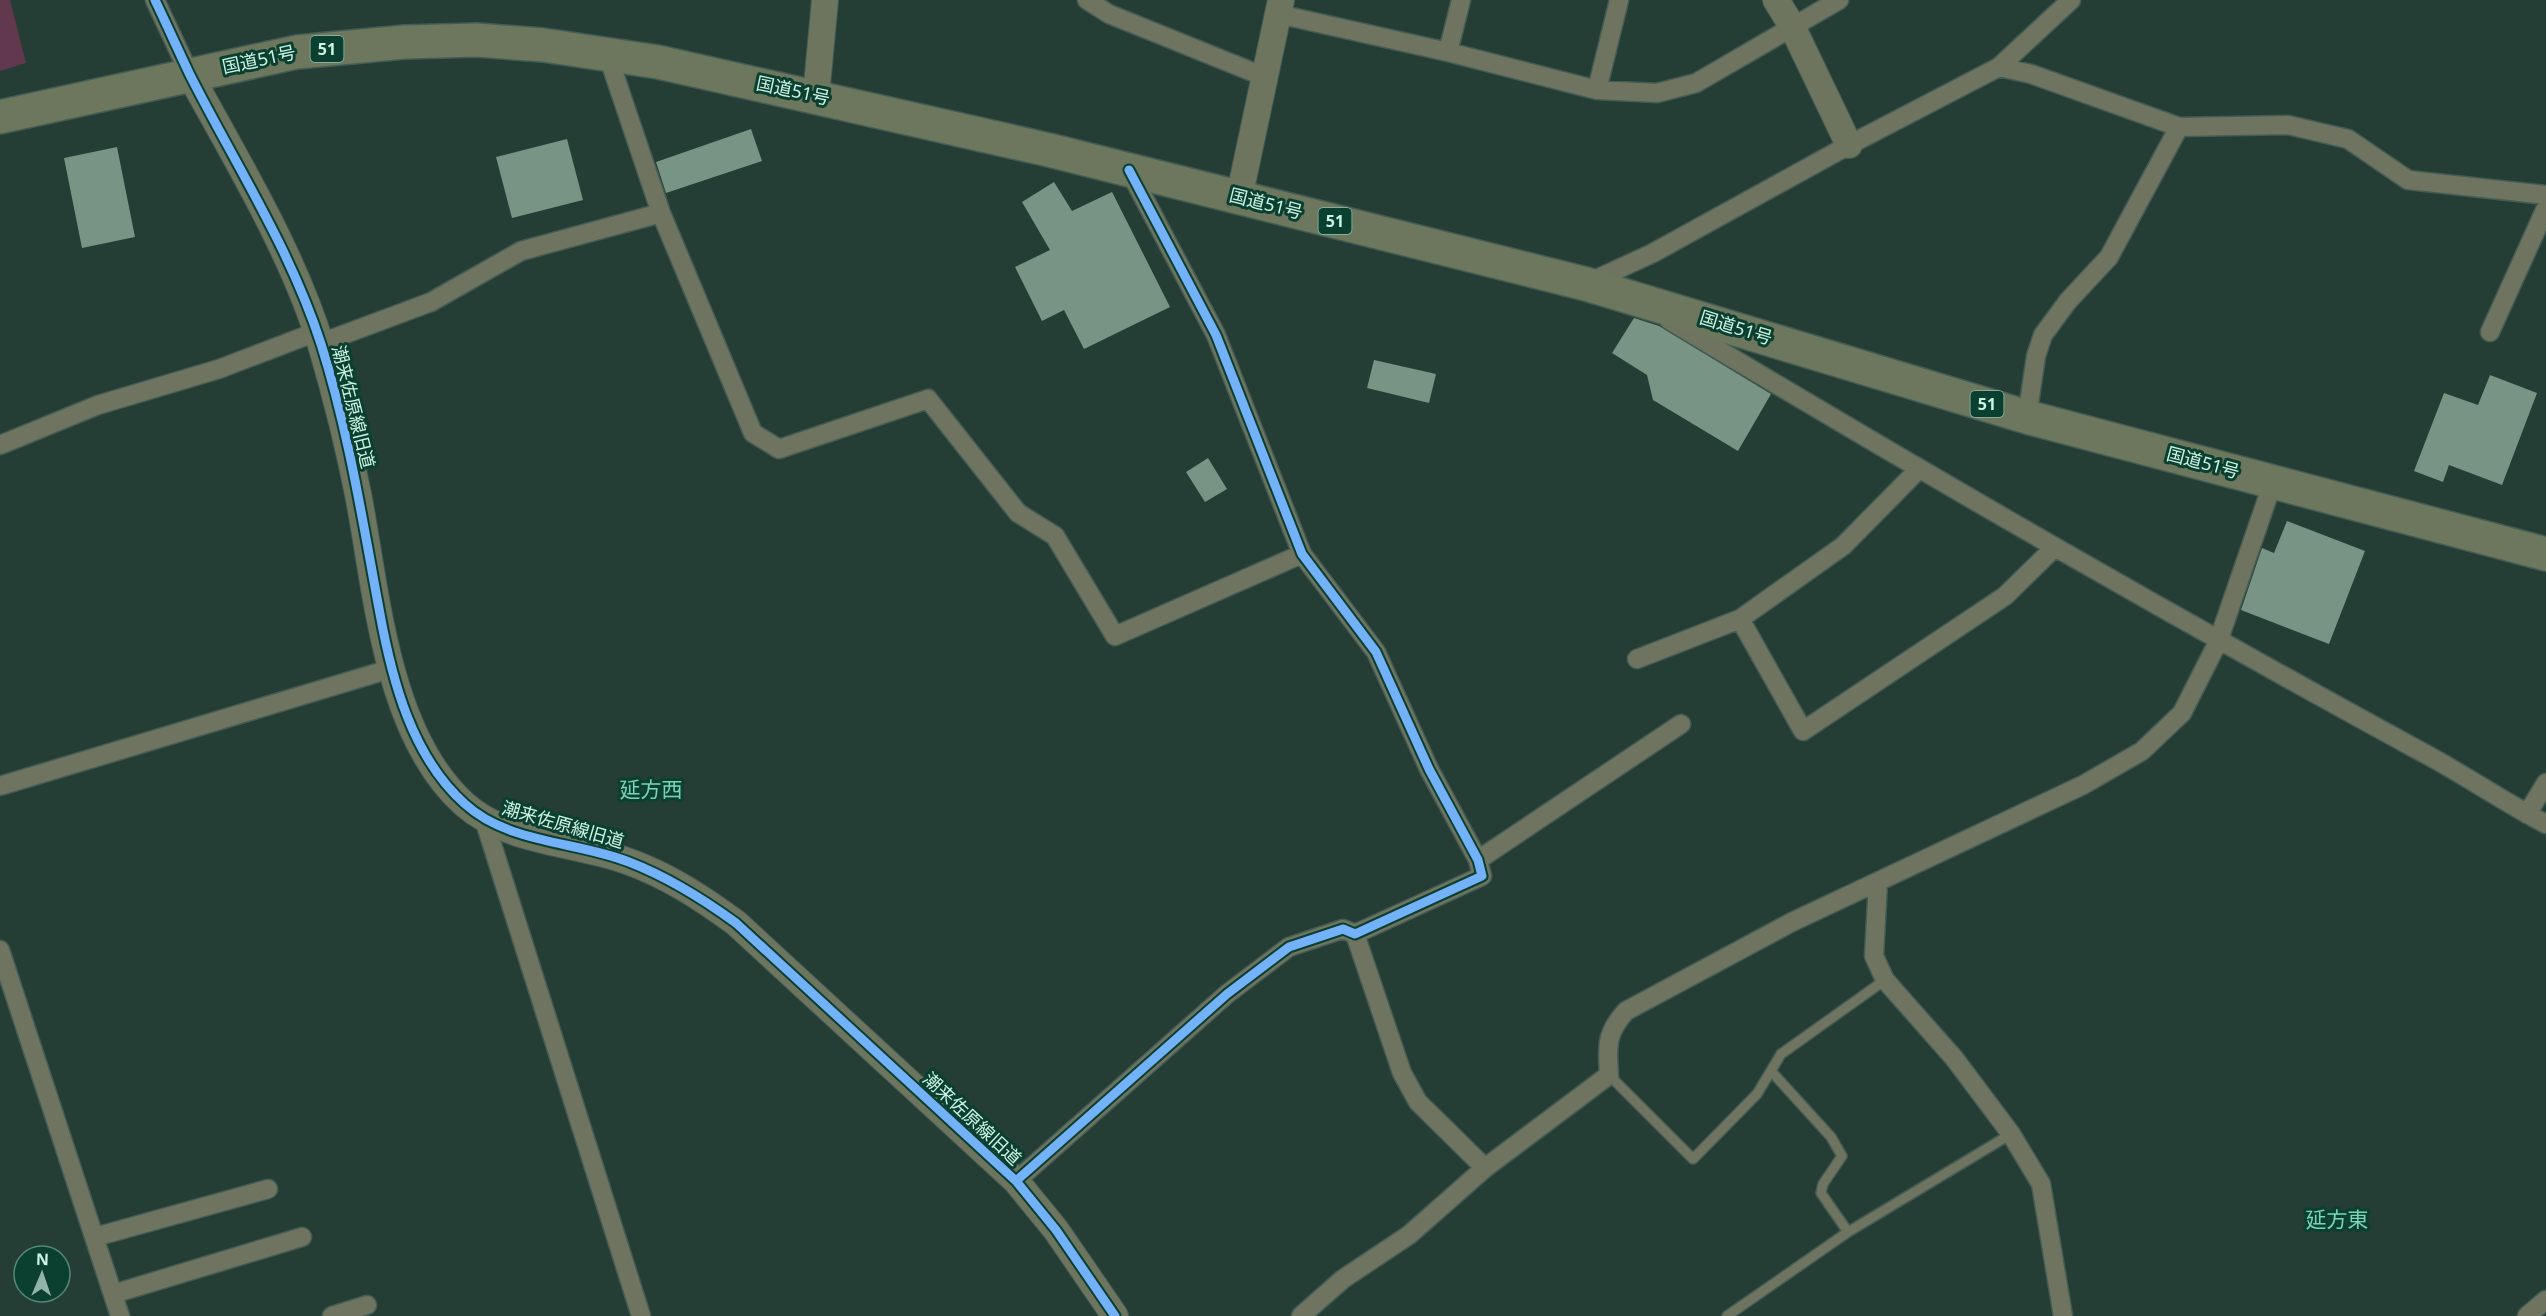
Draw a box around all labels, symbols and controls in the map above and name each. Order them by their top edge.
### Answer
road number: 51 [310,36,344,62]
street label: 国道51号 [220,40,298,79]
street label: 国道51号 [754,71,832,110]
street label: 国道51号 [1227,182,1305,224]
road number: 51 [1318,208,1352,234]
street label: 国道51号 [1697,305,1775,349]
street label: 潮来佐原線旧道 [327,343,381,471]
road number: 51 [1970,391,2004,417]
street label: 国道51号 [2164,441,2242,483]
district label: 延方西 [620,775,683,803]
street label: 潮来佐原線旧道 [499,795,627,853]
street label: 潮来佐原線旧道 [918,1067,1027,1170]
district label: 延方東 [2306,1205,2369,1233]
north arrow [12,1244,72,1304]
text: N [36,1248,49,1270]

